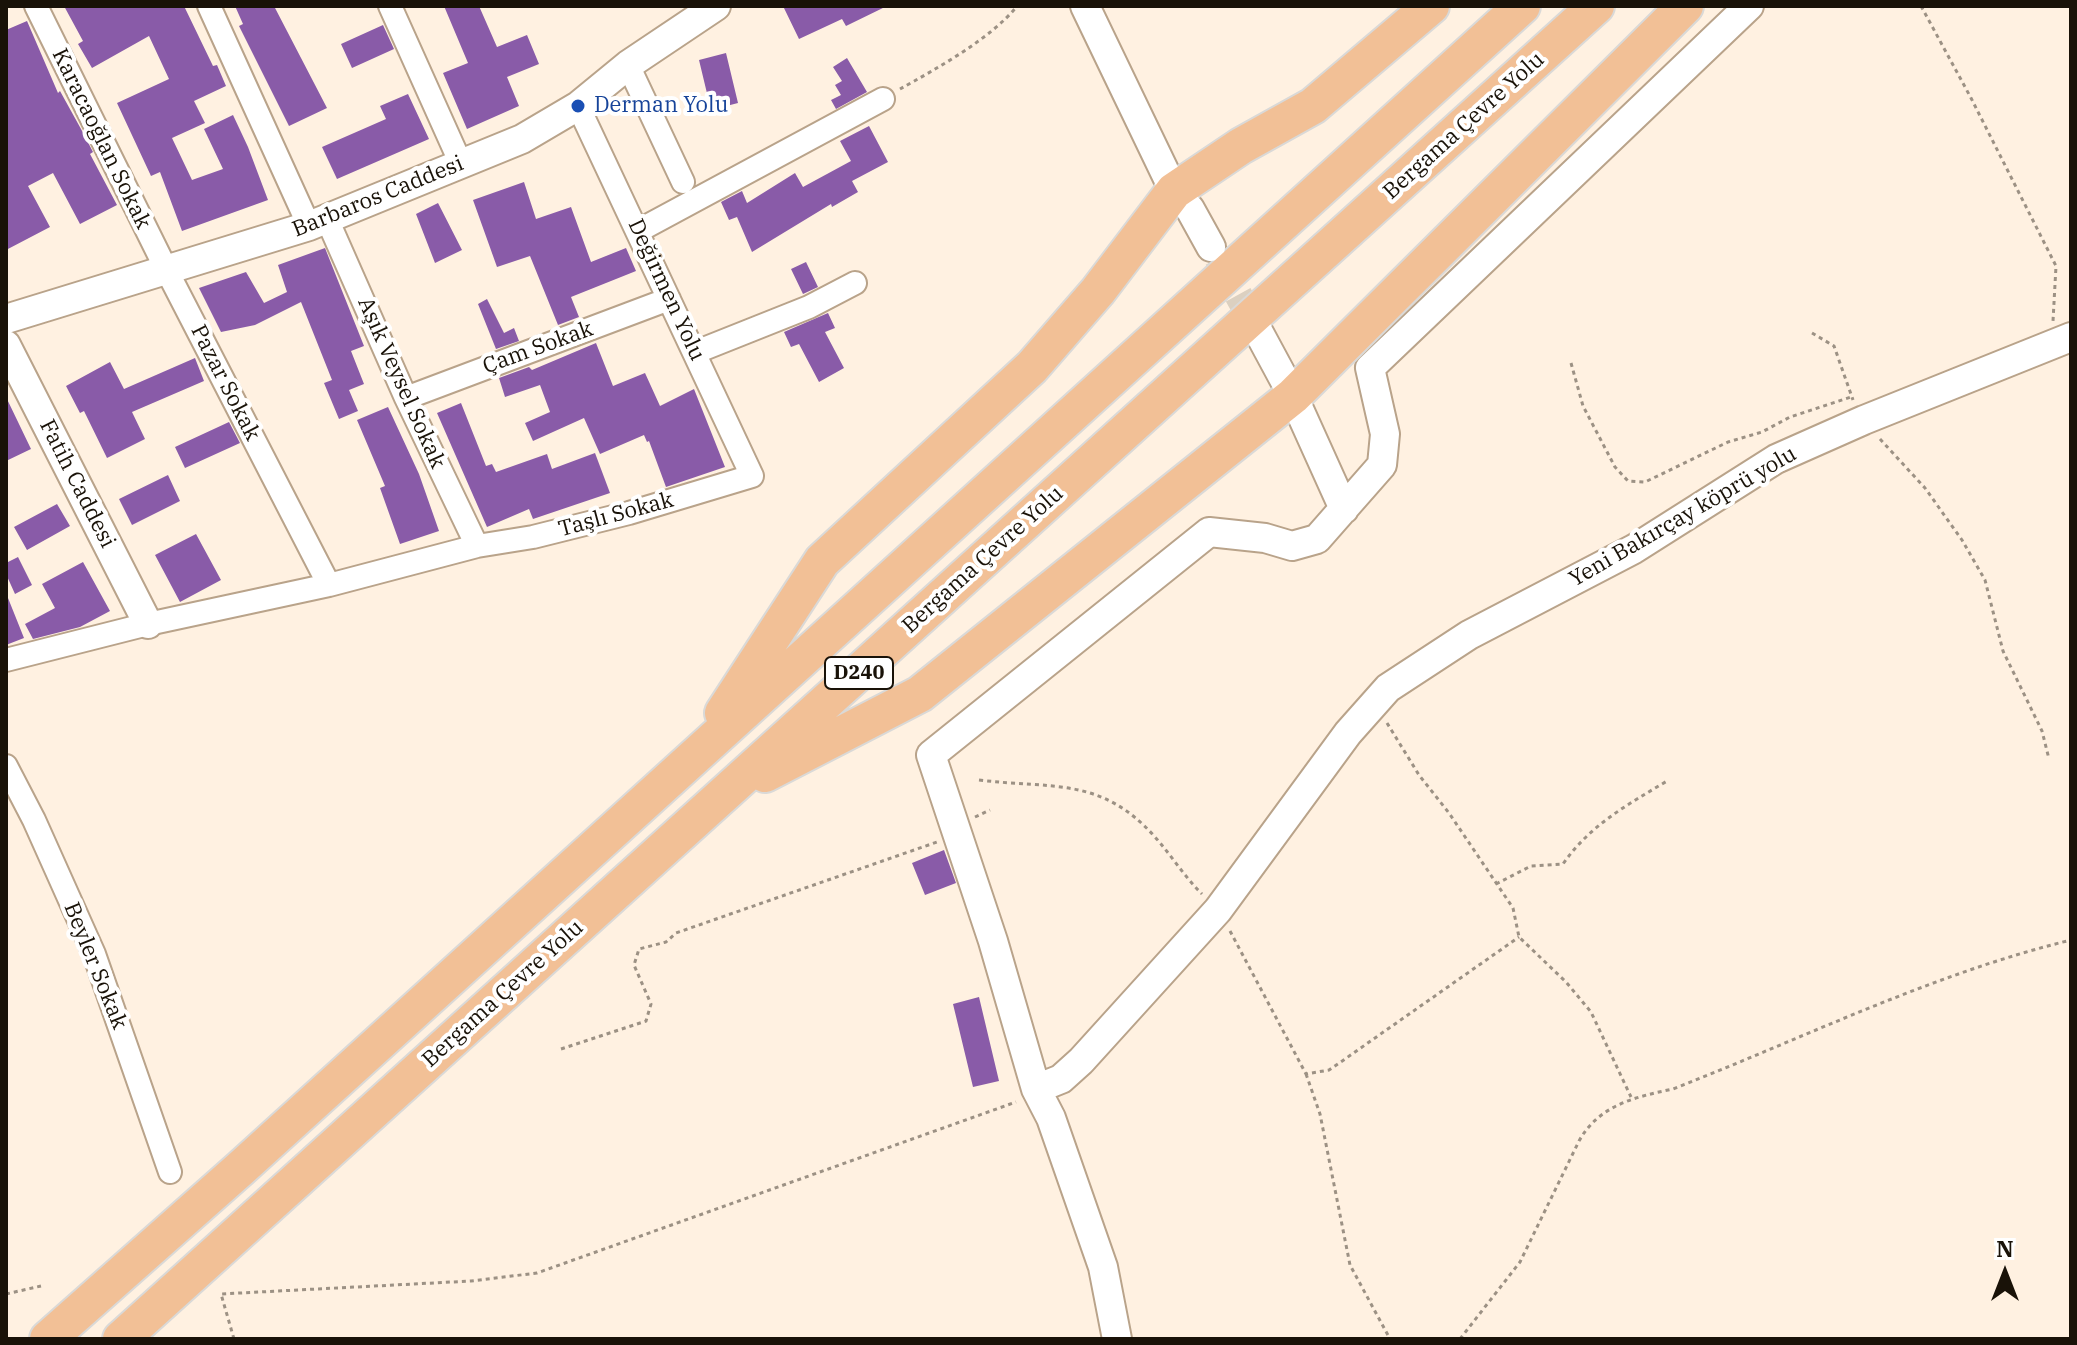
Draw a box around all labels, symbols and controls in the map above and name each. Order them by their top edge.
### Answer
street label: Karacaoğlan Sokak [46,44,156,234]
street label: Bergama Çevre Yolu [1378,47,1550,205]
place label: Derman Yolu [594,93,728,119]
marker: Derman Yolu [569,97,587,115]
street label: Barbaros Caddesi [289,151,467,243]
street label: Değirmen Yolu [622,215,710,365]
street label: Aşık Veysel Sokak [351,293,451,473]
street label: Çam Sokak [479,316,597,380]
street label: Pazar Sokak [185,321,265,445]
street label: Fatih Caddesi [33,415,121,553]
street label: Yeni Bakırçay köprü yolu [1565,441,1801,593]
street label: Bergama Çevre Yolu [897,481,1069,639]
street label: Taşlı Sokak [556,487,676,543]
road number: D240 [825,657,893,689]
street label: Beyler Sokak [58,899,132,1033]
street label: Bergama Çevre Yolu [417,915,589,1073]
north arrow [1965,1233,2045,1313]
text: N [1996,1234,2014,1263]

